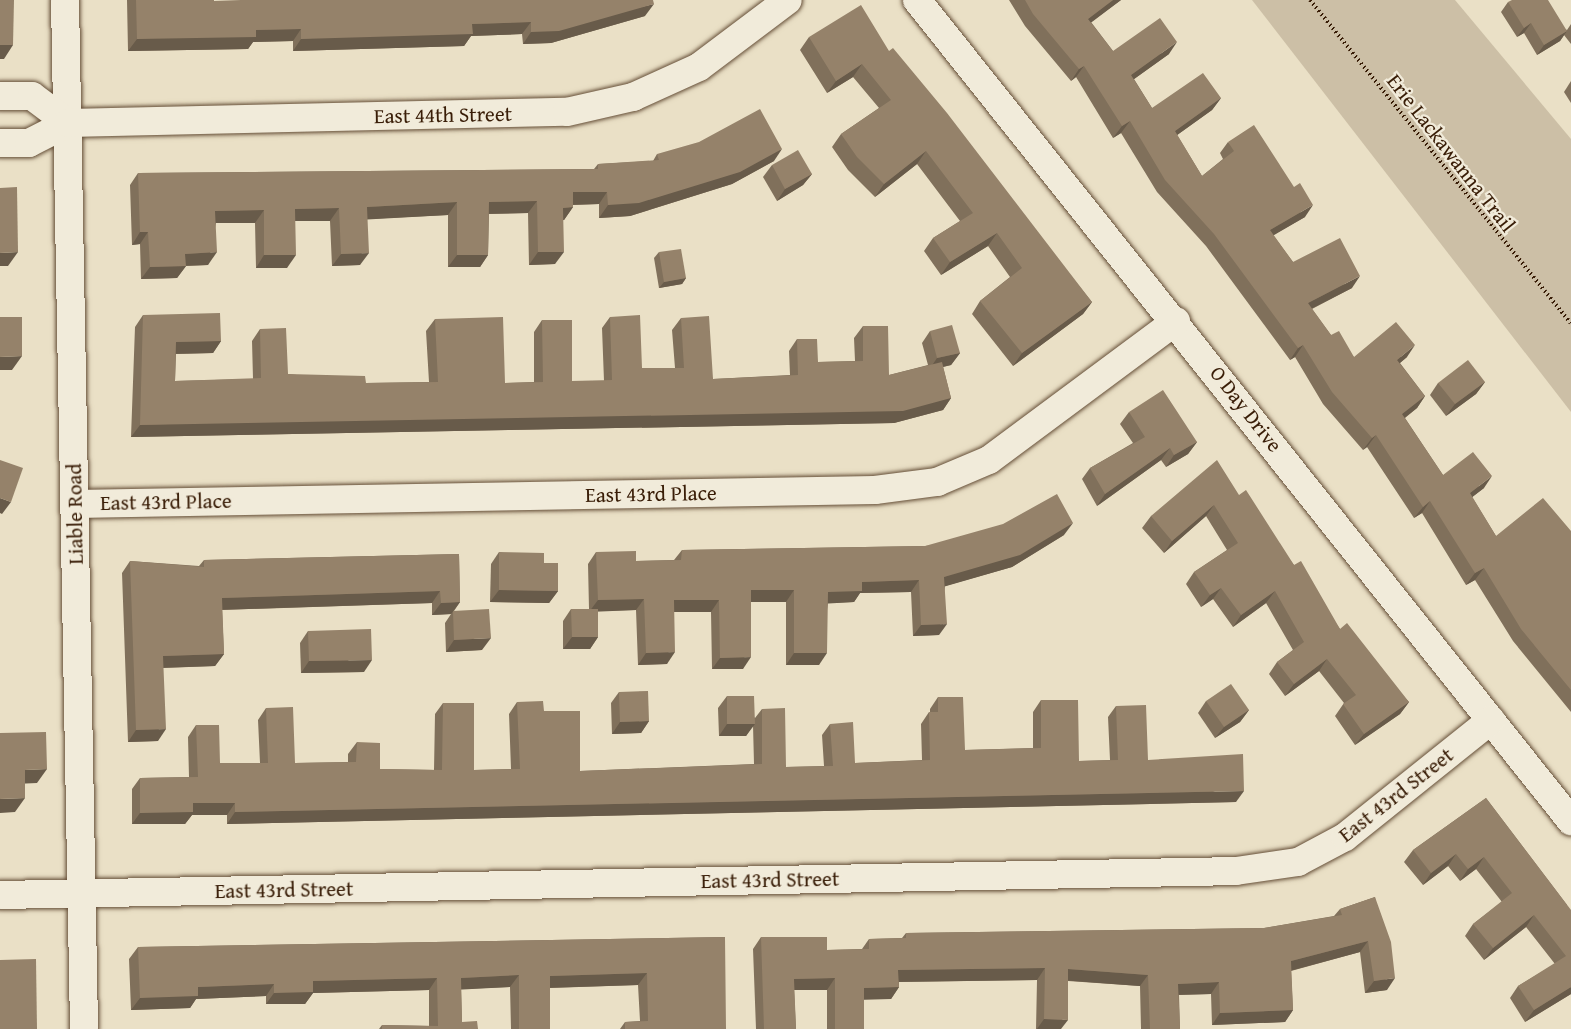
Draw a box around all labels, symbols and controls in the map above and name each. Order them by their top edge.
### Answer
street label: Erie Lackawanna Trail [1381,69,1521,237]
street label: East 44th Street [374,101,512,129]
street label: O Day Drive [1205,361,1287,457]
street label: Liable Road [62,463,88,565]
street label: East 43rd Place [585,480,717,508]
street label: East 43rd Place [100,488,232,516]
street label: East 43rd Street [1334,742,1458,848]
street label: East 43rd Street [701,866,839,894]
street label: East 43rd Street [215,876,353,904]

